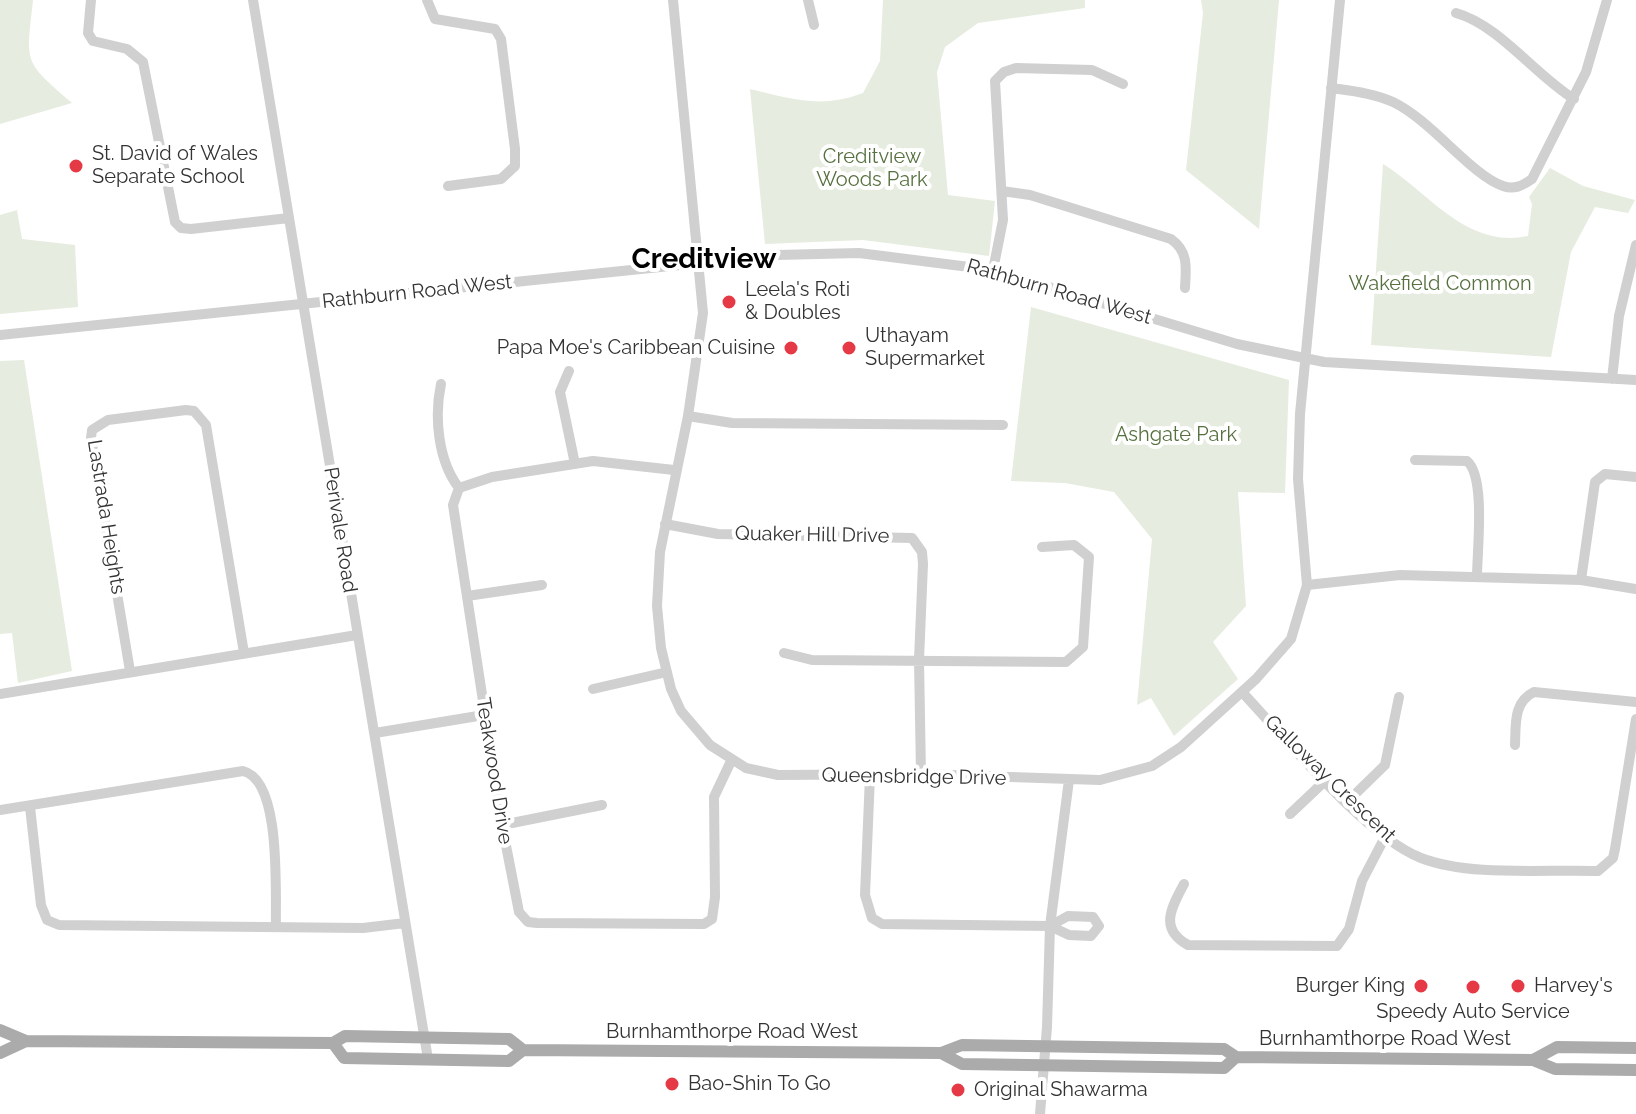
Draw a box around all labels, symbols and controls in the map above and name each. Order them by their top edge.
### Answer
place label: St. David of Wales Separate School [92,142,258,189]
park label: Creditview Woods Park [816,145,928,192]
marker: St. David of Wales Separate School [67,157,85,175]
district label: Creditview [632,243,776,277]
street label: Rathburn Road West [964,254,1154,330]
street label: Rathburn Road West [321,270,513,314]
park label: Wakefield Common [1348,272,1532,296]
place label: Leela's Roti & Doubles [745,278,850,325]
marker: Leela's Roti & Doubles [720,293,738,311]
place label: Uthayam Supermarket [865,324,985,371]
place label: Papa Moe's Caribbean Cuisine [497,336,775,360]
marker: Papa Moe's Caribbean Cuisine [782,339,800,357]
marker: Uthayam Supermarket [840,339,858,357]
park label: Ashgate Park [1115,423,1237,447]
street label: Lastrada Heights [82,438,130,596]
street label: Perivale Road [318,465,362,595]
street label: Quaker Hill Drive [735,522,889,548]
street label: Teakwood Drive [471,696,517,846]
street label: Galloway Crescent [1259,710,1401,848]
street label: Queensbridge Drive [821,763,1007,791]
place label: Burger King [1296,974,1405,998]
place label: Harvey's [1534,974,1613,998]
marker: Burger King [1412,977,1430,995]
marker: Harvey's [1509,977,1527,995]
marker: Speedy Auto Service [1464,978,1482,996]
place label: Speedy Auto Service [1376,1000,1570,1024]
street label: Burnhamthorpe Road West [606,1020,858,1044]
street label: Burnhamthorpe Road West [1259,1027,1511,1051]
place label: Bao-Shin To Go [688,1072,831,1096]
marker: Bao-Shin To Go [663,1075,681,1093]
place label: Original Shawarma [974,1078,1148,1102]
marker: Original Shawarma [949,1081,967,1099]

